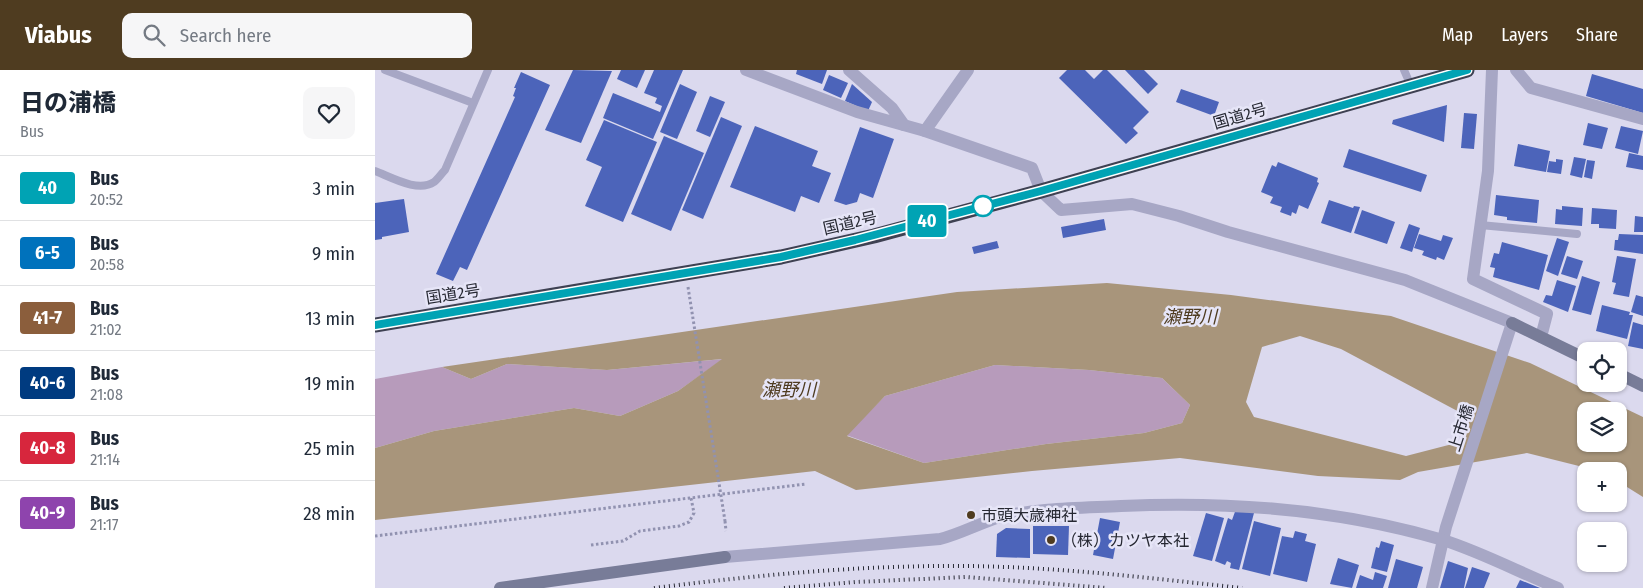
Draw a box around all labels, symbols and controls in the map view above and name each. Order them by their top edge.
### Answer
search box [122,13,472,58]
text: Viabus [25,21,92,49]
icon: search [140,21,168,49]
text: Search here [180,24,271,47]
text: Map [1442,24,1473,46]
text: Layers [1501,24,1548,46]
text: Share [1576,24,1618,46]
button: heart [303,87,355,139]
text: 日の浦橋 [20,89,116,117]
street label: 国道2号 [1211,99,1269,133]
text: Bus [20,122,44,141]
text: Bus [90,167,119,190]
text: 40 [38,177,57,199]
text: 3 min [313,177,355,200]
text: 20:52 [90,190,123,209]
unlabelled marker [972,195,994,217]
line badge: 40 [905,205,949,237]
street label: 国道2号 [821,208,879,238]
text: 40 [917,210,937,232]
text: Bus [90,232,119,255]
text: 6-5 [35,242,60,264]
text: 9 min [312,242,355,265]
text: 20:58 [90,255,124,274]
street label: 国道2号 [424,280,482,308]
text: Bus [90,297,119,320]
water label: 瀬野川 [1163,306,1219,328]
text: 41-7 [33,307,62,329]
text: 13 min [305,307,355,330]
text: 21:02 [90,320,122,339]
map controls [1577,342,1627,572]
button: locate [1577,342,1627,392]
text: Bus [90,362,119,385]
text: 40-6 [30,372,65,394]
text: 19 min [304,372,355,395]
water label: 瀬野川 [762,379,818,401]
text: 21:08 [90,385,123,404]
street label: 上市橋 [1445,402,1477,454]
button: layers [1577,402,1627,452]
text: Bus [90,427,119,450]
text: 40-8 [30,437,65,459]
text: 25 min [304,437,355,460]
text: 21:14 [90,450,120,469]
button: + [1577,462,1627,512]
text: Bus [90,492,119,515]
text: 40-9 [30,502,65,524]
text: 28 min [303,502,355,525]
place label: 市頭大歳神社 [981,506,1077,525]
marker: 市頭大歳神社 [965,509,977,521]
text: 21:17 [90,515,118,534]
button: − [1577,522,1627,572]
place label: （株）カツヤ本社 [1061,531,1189,550]
marker: （株）カツヤ本社 [1045,534,1057,546]

